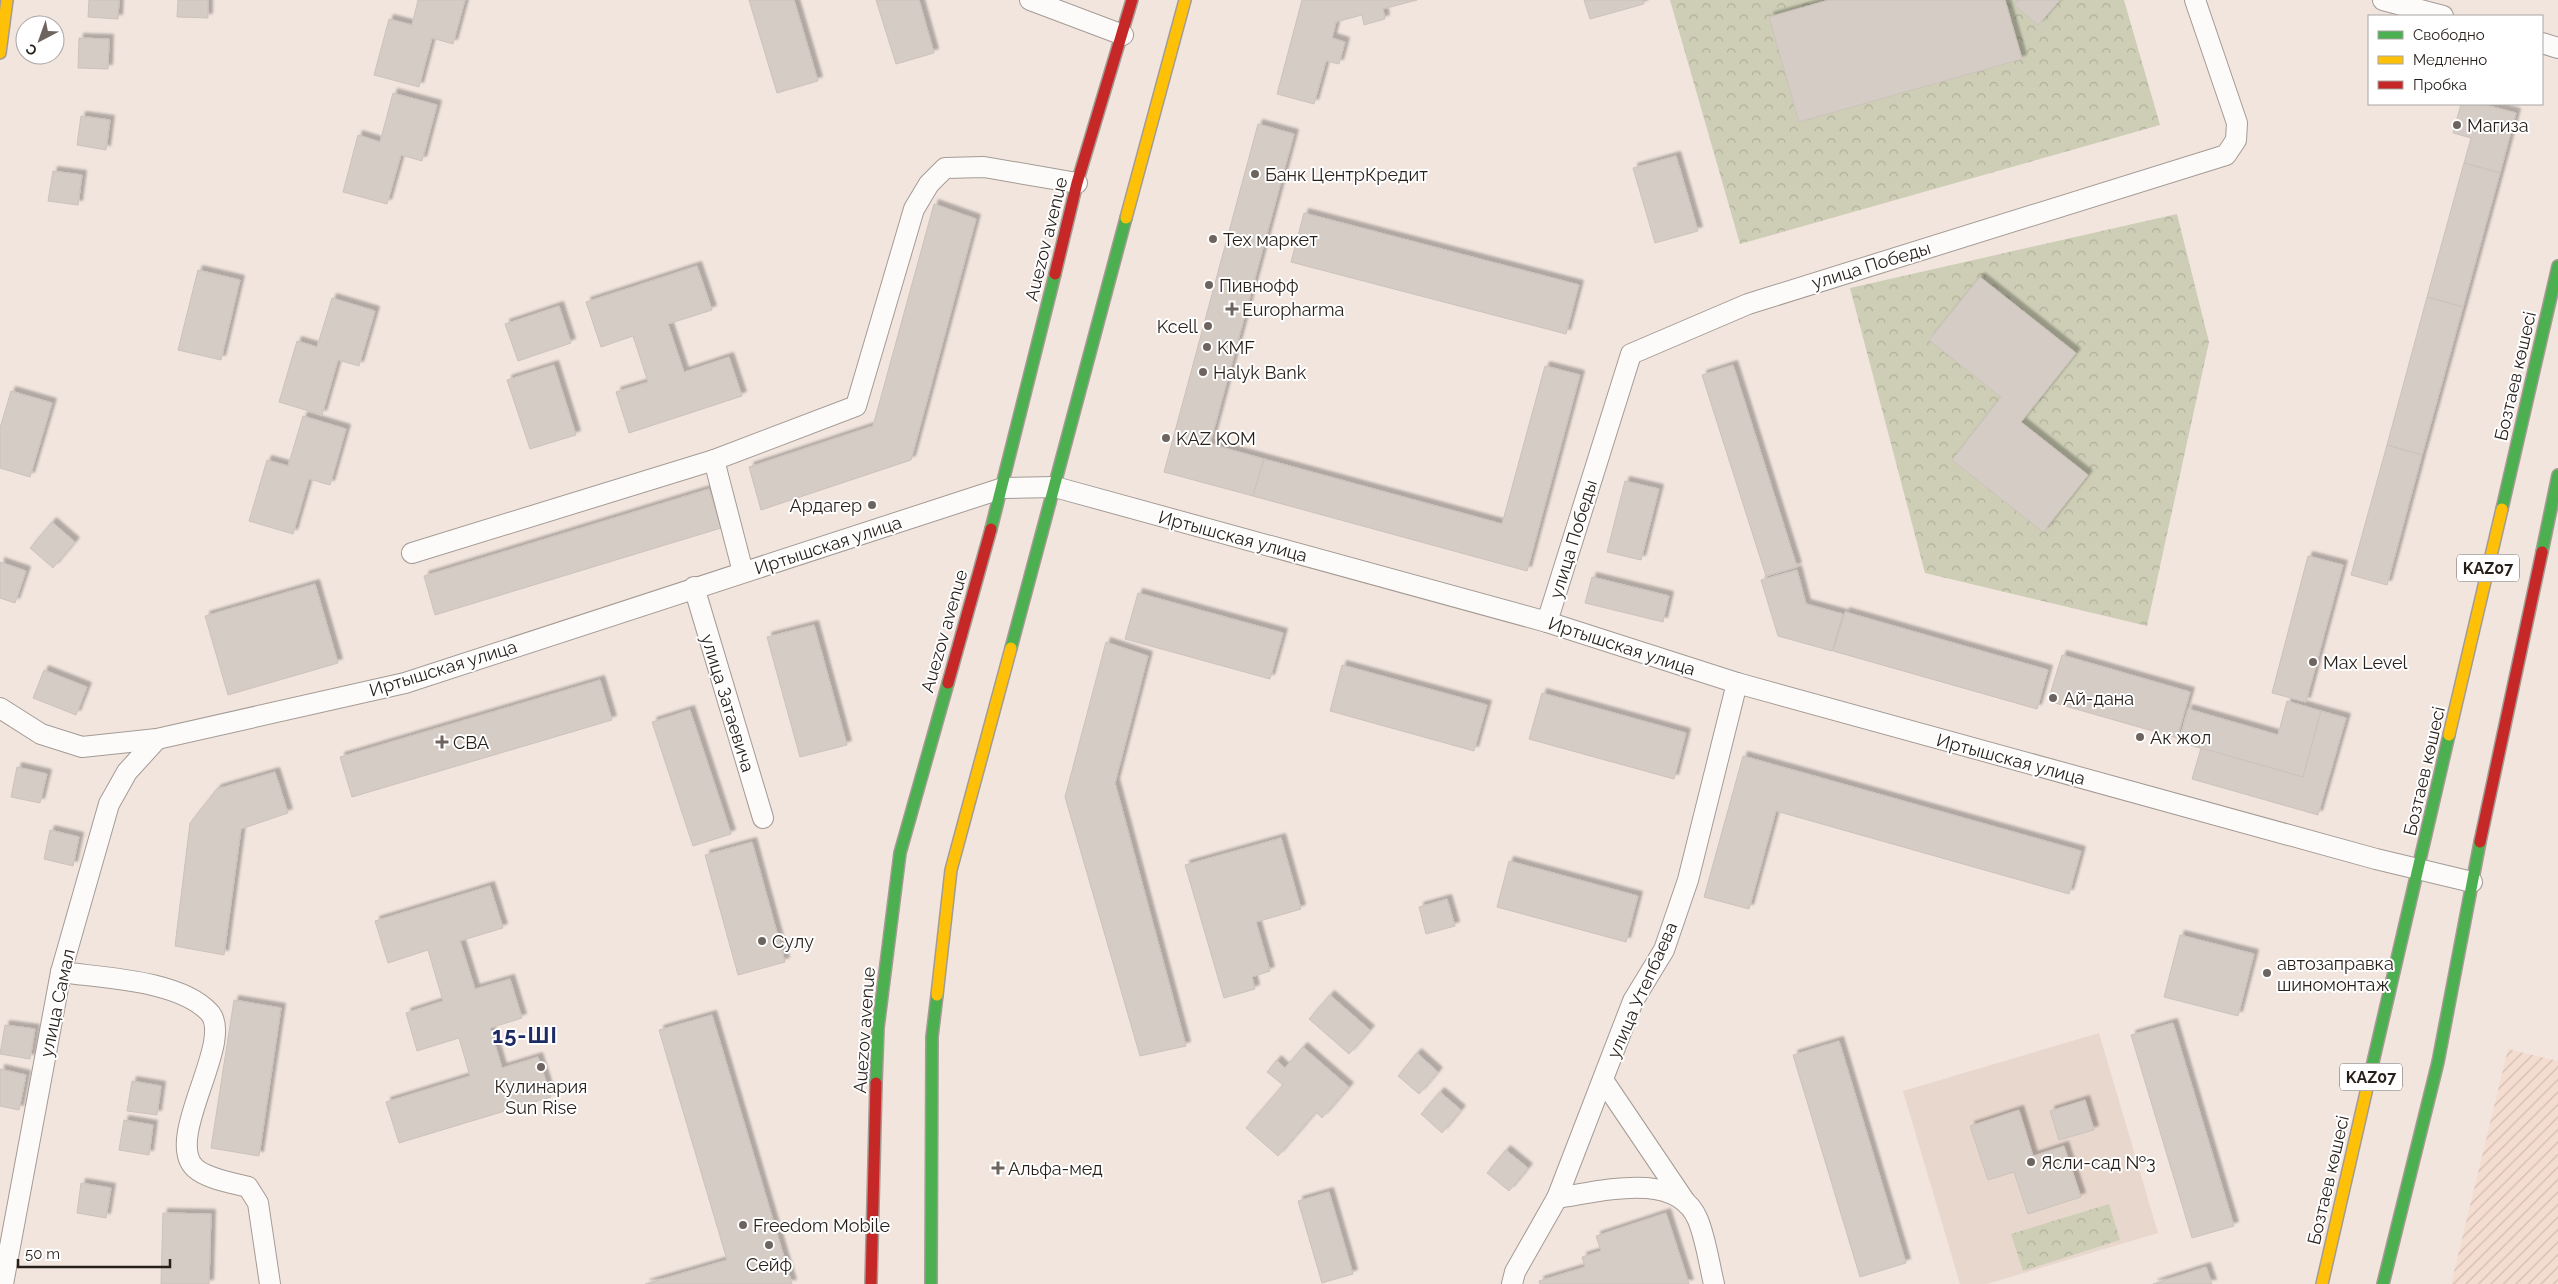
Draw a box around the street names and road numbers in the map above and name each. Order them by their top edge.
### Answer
street label: Auezov avenue [1020,174,1072,303]
street label: улица Победы [1809,237,1933,293]
street label: Бозтаев көшесі [2490,309,2540,443]
street label: улица Победы [1545,477,1601,601]
street label: Иртышская улица [1156,506,1310,566]
street label: Иртышская улица [752,511,904,579]
road number: KAZ07 [2457,554,2519,582]
street label: Auezov avenue [916,567,972,695]
street label: Иртышская улица [1546,612,1698,680]
street label: улица Затаевича [697,631,759,775]
street label: Иртышская улица [367,636,519,700]
street label: Бозтаев көшесі [2399,704,2449,838]
street label: Иртышская улица [1934,729,2088,789]
street label: улица Утепбаева [1603,919,1681,1061]
street label: улица Самал [35,947,79,1059]
street label: Auezov avenue [849,966,879,1094]
road number: KAZ07 [2340,1064,2402,1090]
street label: Бозтаев көшесі [2303,1113,2353,1247]

